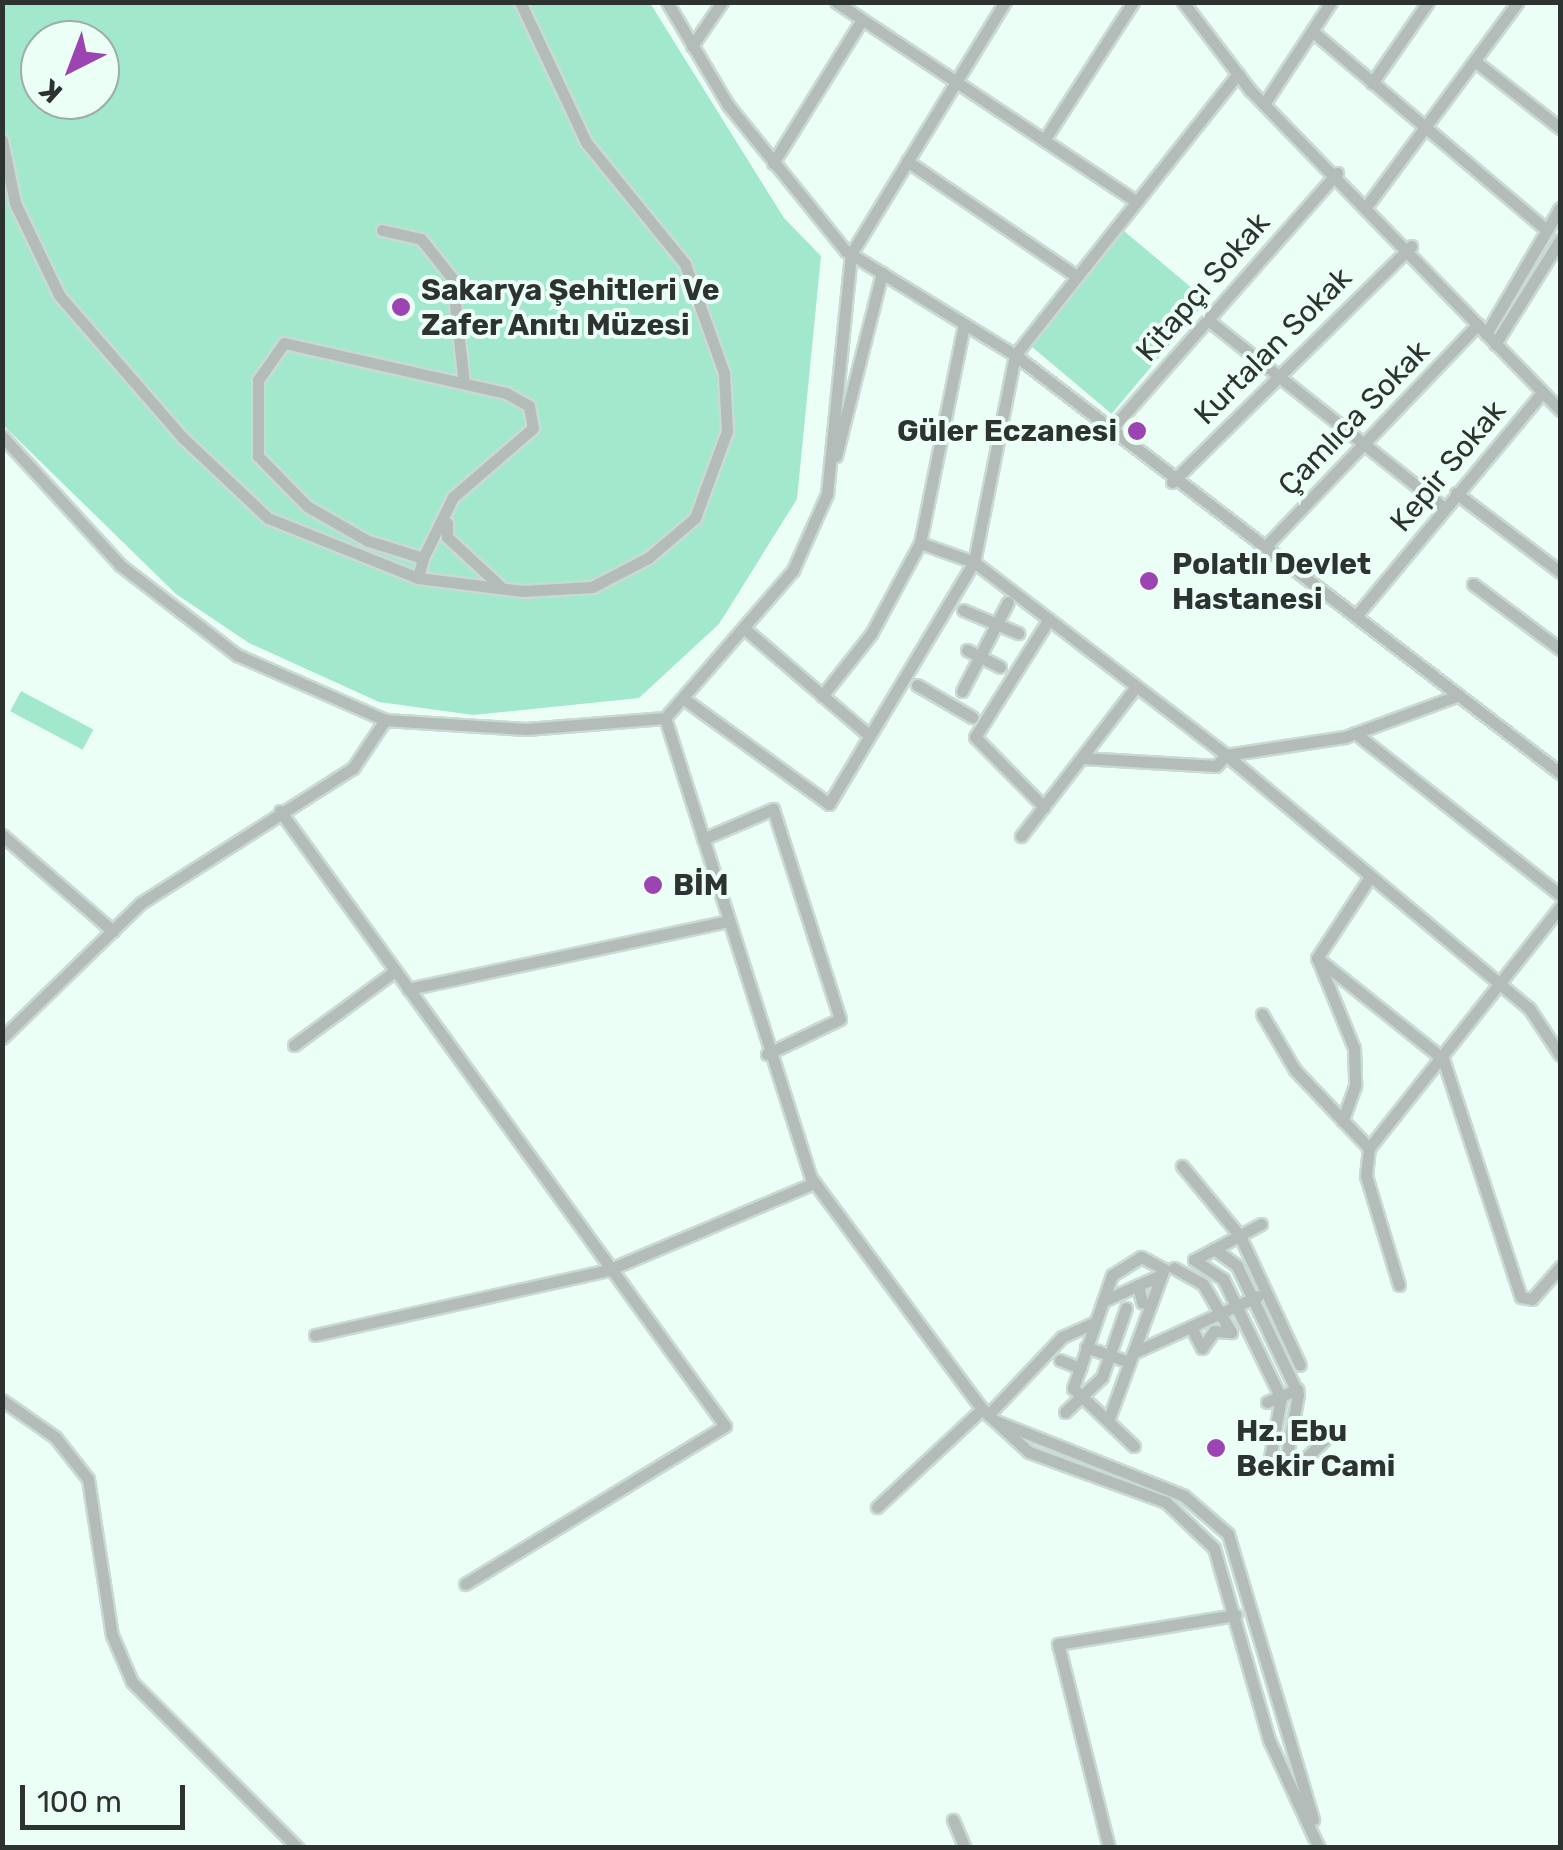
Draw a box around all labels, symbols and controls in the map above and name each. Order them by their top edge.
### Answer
north arrow [20,20,120,120]
text: K [33,73,69,110]
street label: Kitapçı Sokak [1128,205,1278,369]
street label: Kurtalan Sokak [1187,260,1359,432]
place label: Sakarya Şehitleri Ve Zafer Anıtı Müzesi [421,272,720,342]
marker: Sakarya Şehitleri Ve Zafer Anıtı Müzesi [390,296,412,318]
street label: Çamlıca Sokak [1271,333,1437,503]
street label: Kepir Sokak [1382,393,1514,539]
place label: Güler Eczanesi [896,413,1117,449]
marker: Güler Eczanesi [1126,420,1148,442]
place label: Polatlı Devlet Hastanesi [1172,546,1371,616]
marker: Polatlı Devlet Hastanesi [1136,568,1162,594]
place label: BİM [673,867,729,903]
marker: BİM [642,874,664,896]
place label: Hz. Ebu Bekir Cami [1236,1413,1396,1484]
marker: Hz. Ebu Bekir Cami [1205,1437,1227,1459]
scale bar [25,1765,190,1827]
text: 100 m [37,1784,122,1820]

